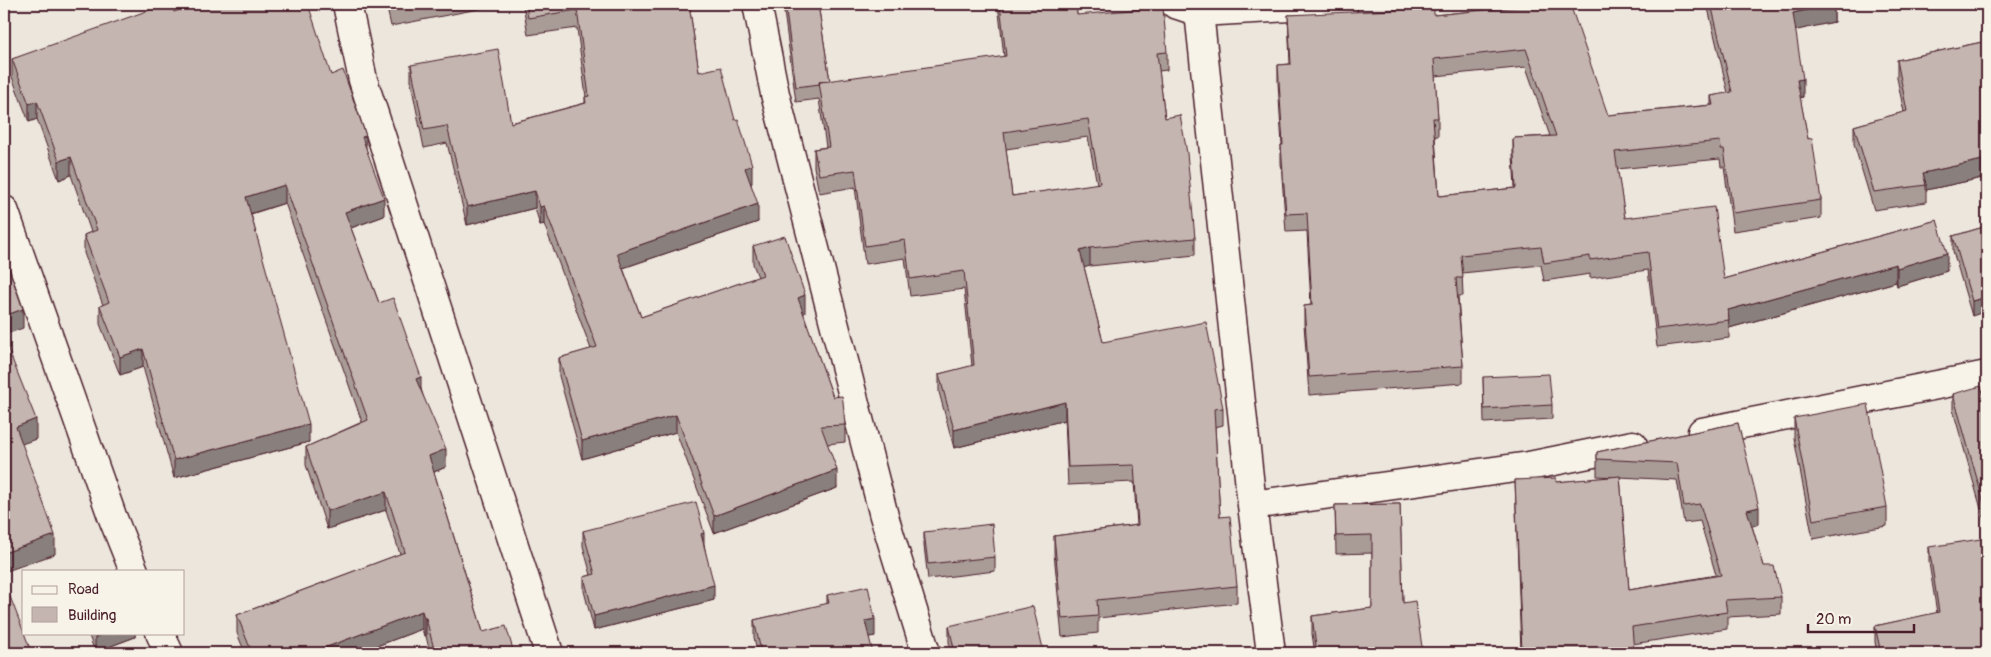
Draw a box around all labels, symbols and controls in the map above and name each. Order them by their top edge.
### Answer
legend [22,570,185,634]
text: Road [68,580,99,599]
scale bar [1808,602,1915,634]
text: Building [68,606,116,625]
text: 20 m [1816,610,1851,629]

